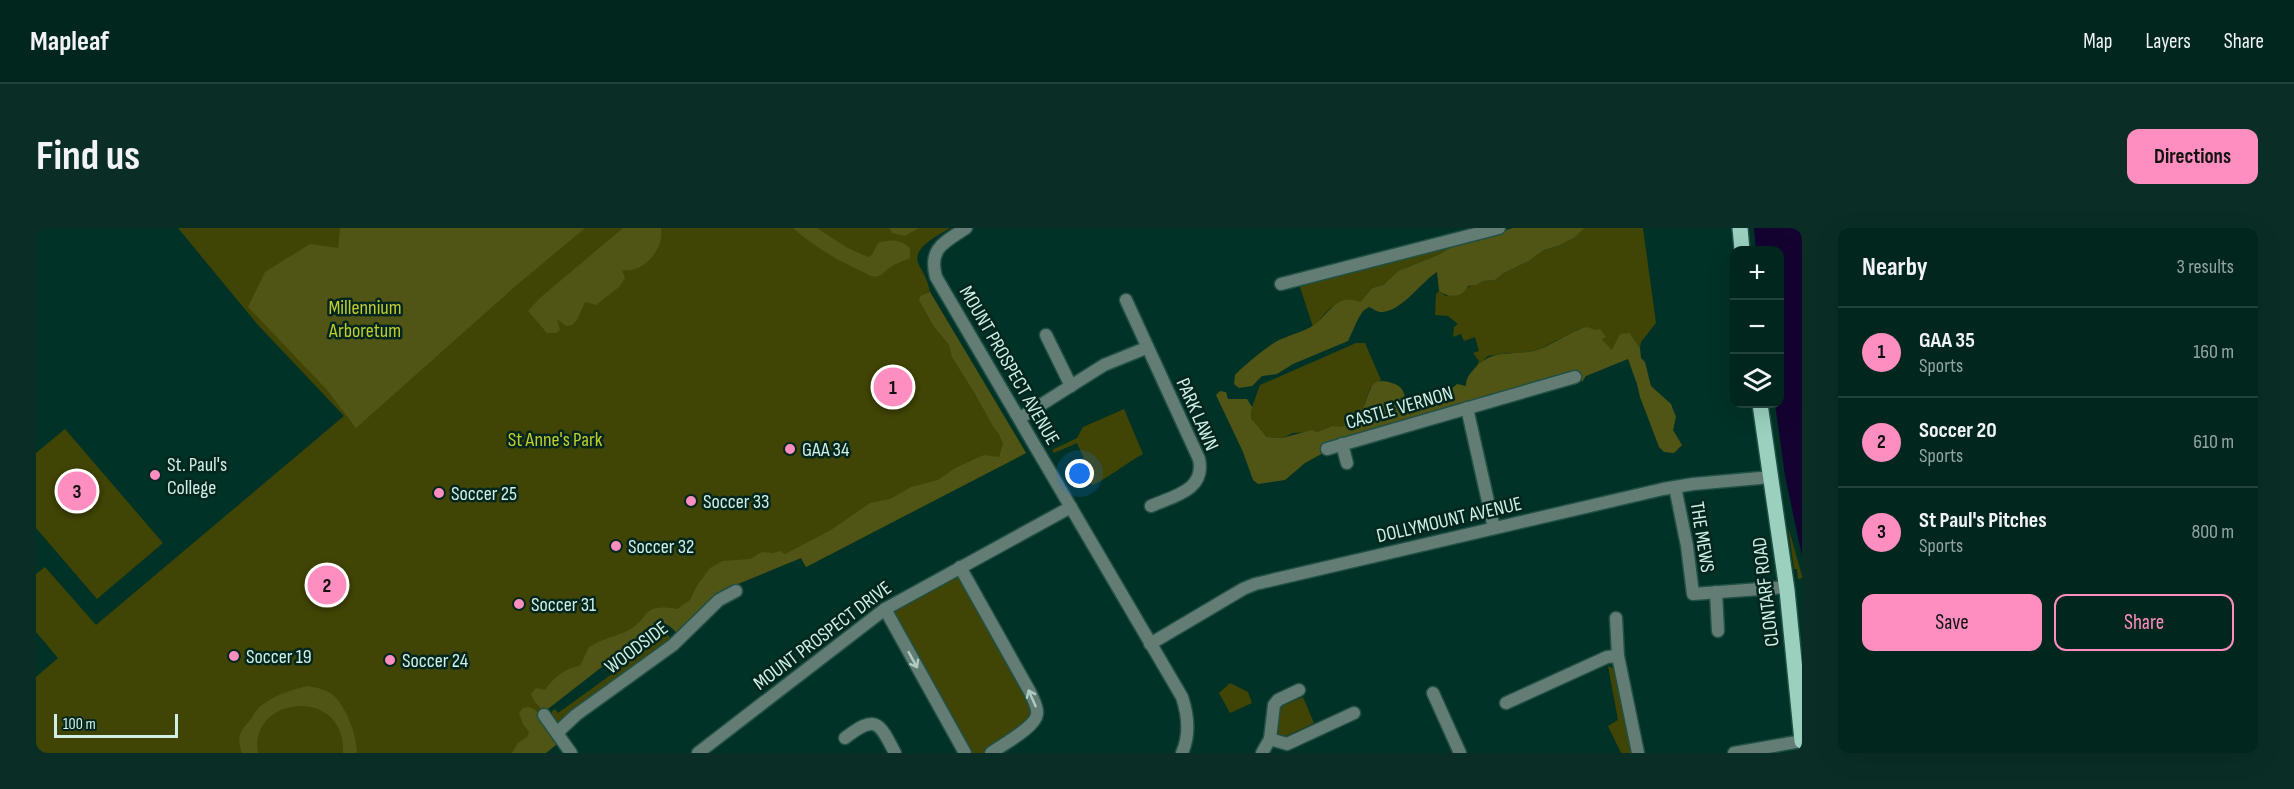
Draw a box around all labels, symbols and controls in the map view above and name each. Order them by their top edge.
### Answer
text: Mapleaf [30,25,109,58]
text: Map [2083,29,2112,54]
text: Layers [2145,29,2191,54]
text: Share [2224,29,2264,54]
button: Directions [2127,129,2258,184]
text: Find us [36,131,140,182]
map controls [1730,246,1784,408]
button: + [1730,246,1784,300]
text: Nearby [1862,252,1928,283]
text: 3 results [2177,255,2234,279]
street label: MOUNT PROSPECT AVENUE [954,282,1064,449]
park label: Millennium Arboretum [328,296,402,343]
button: − [1730,300,1784,354]
text: GAA 35 [1919,327,1975,354]
text: 1 [1878,340,1885,364]
text: 160 m [2193,340,2234,364]
button: layers [1730,354,1784,408]
text: Sports [1919,354,1963,378]
pin: 1 [874,364,912,410]
street label: PARK LAWN [1170,374,1224,454]
street label: CASTLE VERNON [1343,381,1456,435]
text: Soccer 20 [1919,417,1997,444]
park label: St Anne's Park [508,428,603,452]
text: 2 [1877,430,1886,454]
text: 610 m [2193,430,2234,454]
place label: GAA 34 [802,438,849,462]
marker: GAA 34 [783,442,797,456]
text: Sports [1919,444,1963,468]
place label: St. Paul's College [167,453,227,500]
your location [1065,459,1094,488]
pin: 3 [58,468,96,514]
marker: St. Paul's College [148,468,162,482]
place label: Soccer 25 [451,482,517,506]
marker: Soccer 25 [432,486,446,500]
place label: Soccer 33 [703,490,769,514]
street label: DOLLYMOUNT AVENUE [1374,492,1524,548]
marker: Soccer 33 [684,494,698,508]
street label: THE MEWS [1685,500,1719,574]
text: St Paul's Pitches [1919,507,2047,534]
text: 3 [1877,520,1886,544]
text: 800 m [2191,520,2234,544]
text: Sports [1919,534,1963,558]
place label: Soccer 32 [628,535,694,559]
street label: CLONTARF ROAD [1747,536,1785,648]
marker: Soccer 32 [609,539,623,553]
pin: 2 [308,562,346,608]
street label: MOUNT PROSPECT DRIVE [749,576,896,696]
place label: Soccer 31 [531,593,596,617]
button: Save [1862,594,2042,651]
button: Share [2054,594,2234,651]
marker: Soccer 31 [512,597,526,611]
street label: WOODSIDE [600,616,673,679]
place label: Soccer 19 [246,645,312,669]
marker: Soccer 19 [227,649,241,663]
place label: Soccer 24 [402,649,468,673]
one-way arrow [907,651,919,668]
marker: Soccer 24 [383,653,397,667]
one-way arrow [1026,689,1037,708]
scale bar [54,711,178,738]
text: 100 m [63,715,96,734]

